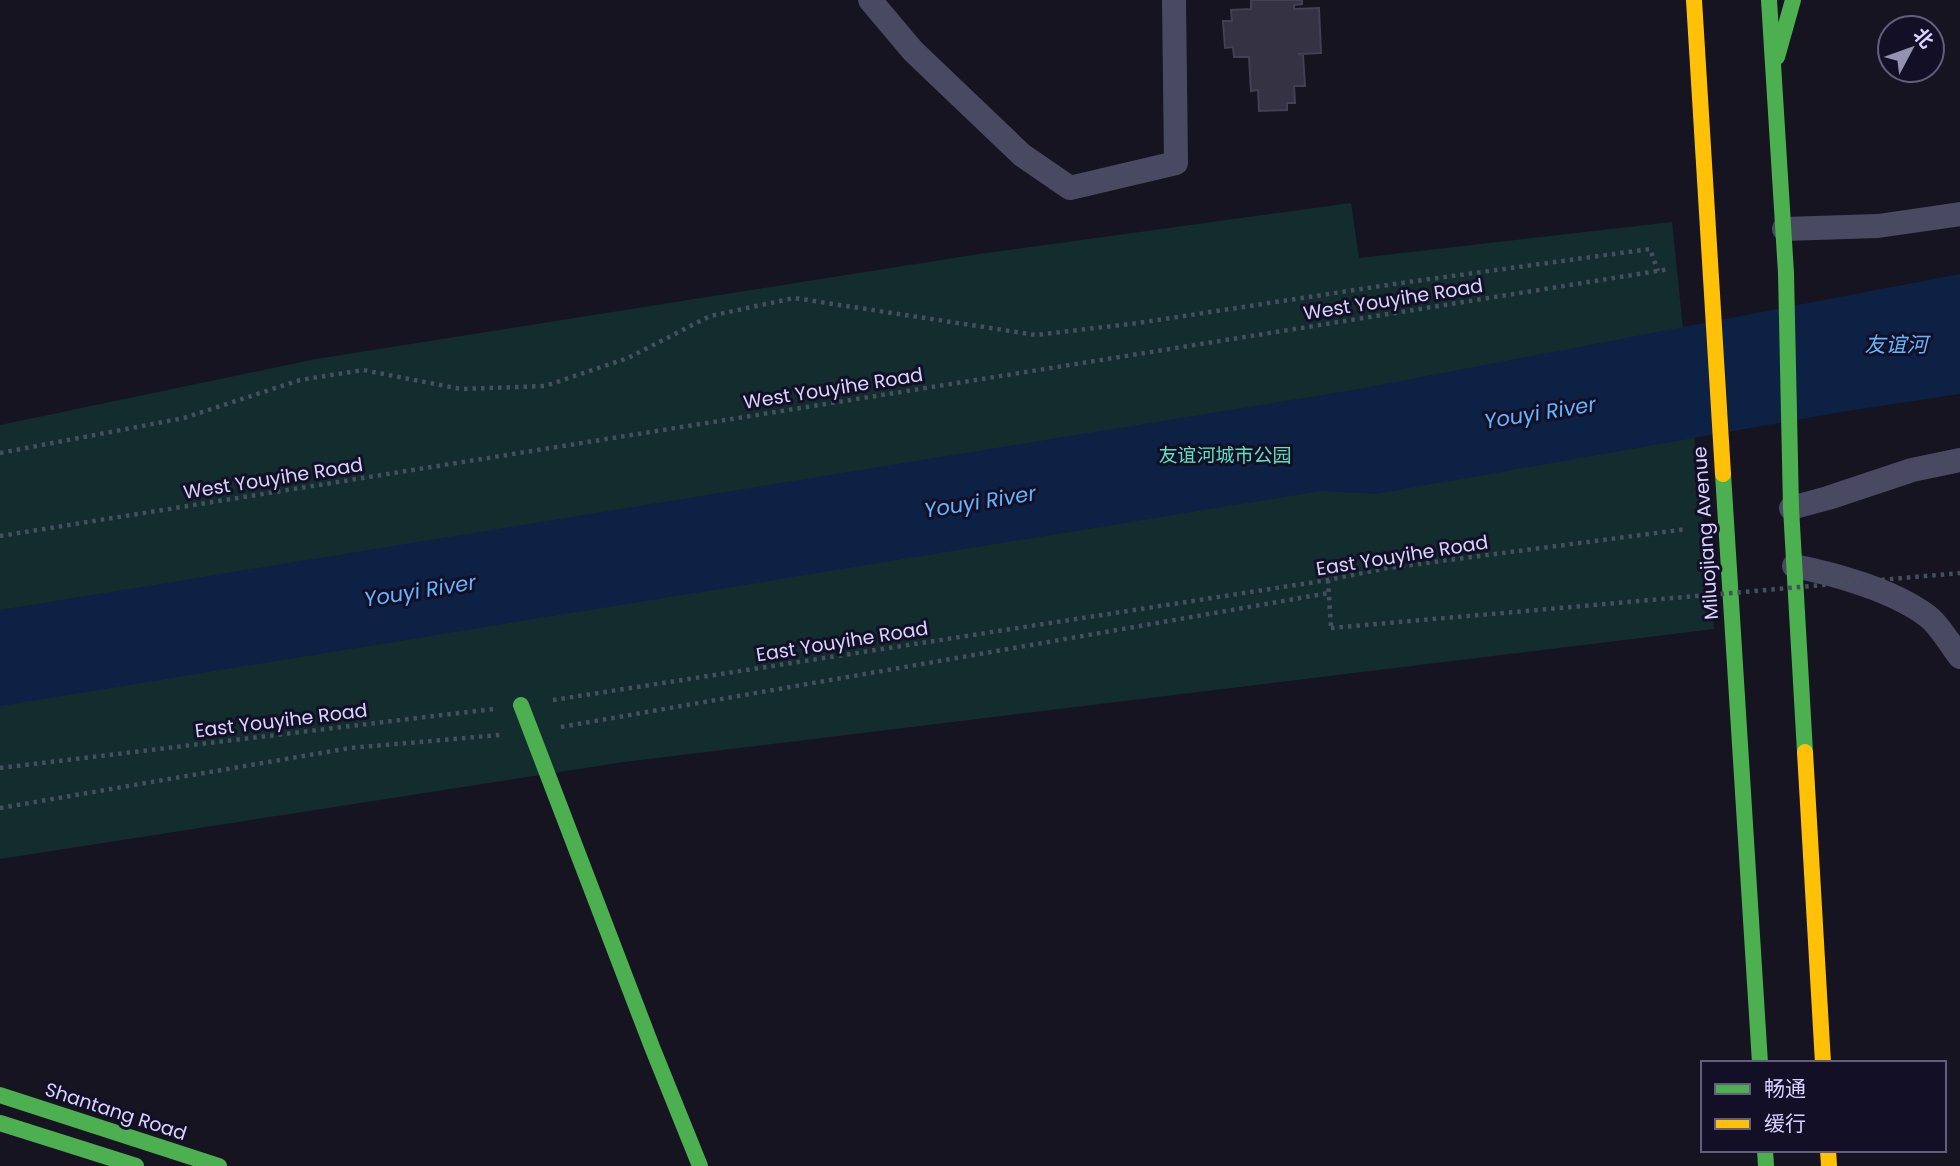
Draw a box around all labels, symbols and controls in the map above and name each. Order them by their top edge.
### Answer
north arrow [1876,14,1946,84]
text: 北 [1907,22,1940,54]
street label: West Youyihe Road [1301,272,1485,327]
water label: 友谊河 [1865,330,1931,359]
street label: West Youyihe Road [741,361,925,416]
water label: Youyi River [1482,389,1599,436]
park label: 友谊河城市公园 [1158,442,1292,469]
street label: Miluojiang Avenue [1686,445,1725,621]
street label: West Youyihe Road [181,451,365,506]
water label: Youyi River [922,478,1039,525]
street label: East Youyihe Road [1314,529,1490,582]
water label: Youyi River [362,567,479,614]
street label: East Youyihe Road [754,615,930,668]
street label: East Youyihe Road [193,697,369,744]
legend [1701,1061,1946,1152]
text: 畅通 [1764,1074,1806,1103]
street label: Shantang Road [42,1076,190,1147]
text: 缓行 [1764,1109,1806,1138]

